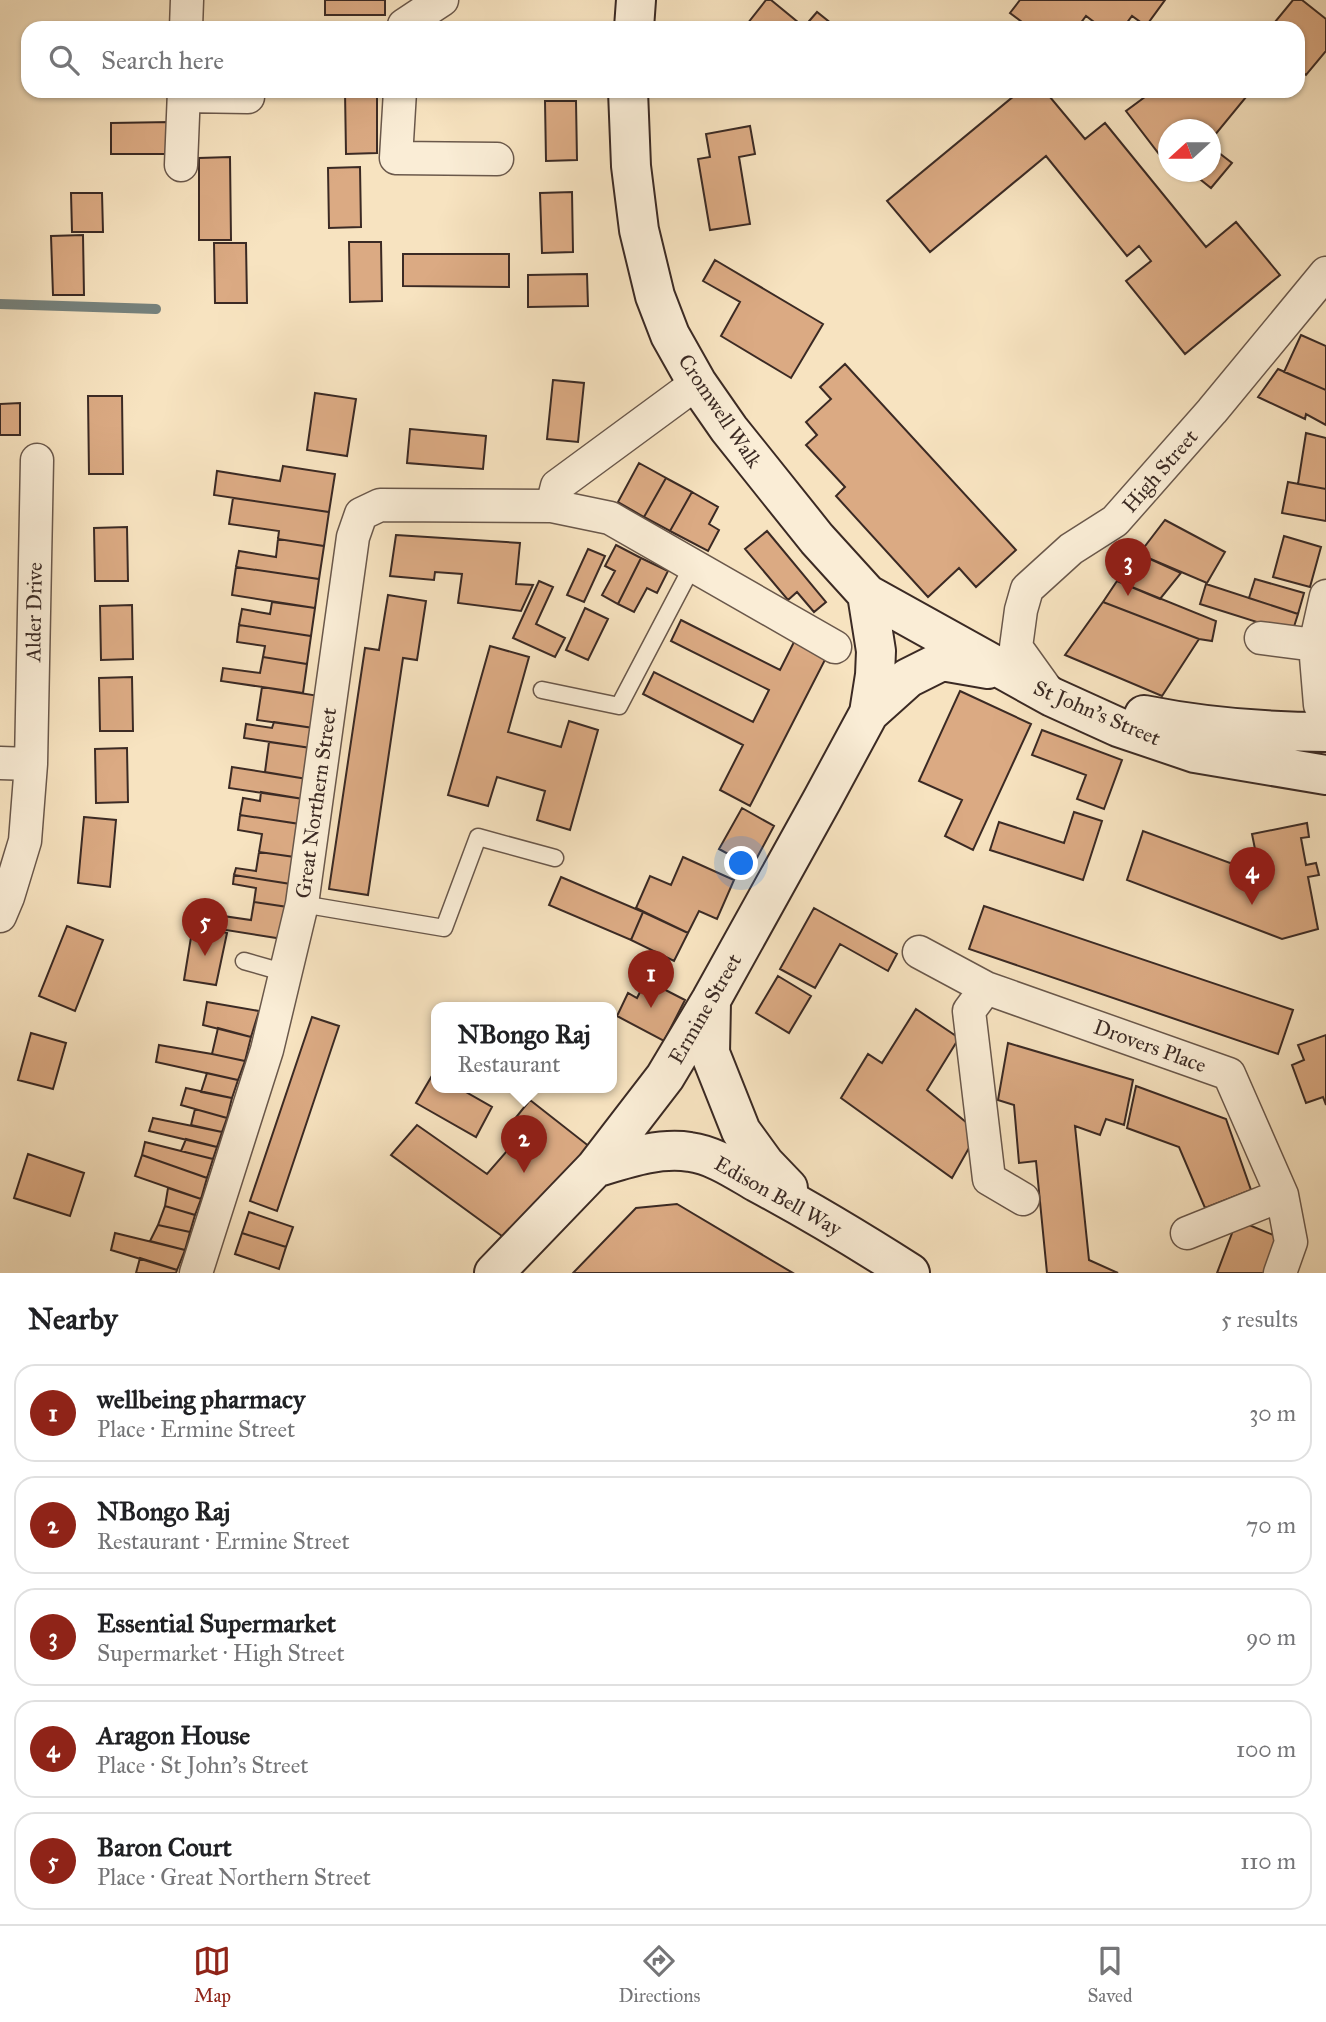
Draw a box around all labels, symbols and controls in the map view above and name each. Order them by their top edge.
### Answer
search box [21,21,1305,98]
icon: search [45,41,83,79]
text: Search here [101,44,224,76]
north arrow [1158,119,1221,182]
street label: Cromwell Walk [672,349,768,473]
street label: High Street [1117,424,1204,518]
pin: 3 [1105,538,1151,596]
street label: Alder Drive [20,562,48,663]
street label: St John's Street [1030,675,1165,752]
street label: Great Northern Street [290,705,342,900]
your location [724,846,758,880]
pin: 4 [1229,847,1275,905]
pin: 5 [182,898,228,956]
street label: Ermine Street [663,949,747,1069]
pin: 1 [628,950,674,1008]
popup [431,1002,617,1093]
street label: Drovers Place [1090,1014,1210,1078]
text: NBongo Raj [457,1018,591,1050]
text: Restaurant [457,1050,560,1078]
pin: 2 [501,1115,547,1173]
street label: Edison Bell Way [710,1150,847,1242]
text: Nearby [28,1301,118,1337]
text: 5 results [1221,1305,1298,1333]
text: wellbeing pharmacy [97,1383,305,1415]
text: 1 [48,1399,58,1427]
text: 30 m [1249,1399,1296,1427]
text: Place · Ermine Street [97,1415,295,1443]
text: NBongo Raj [97,1495,230,1527]
text: 2 [47,1511,59,1539]
text: 70 m [1246,1511,1296,1539]
text: Restaurant · Ermine Street [97,1527,350,1555]
text: Essential Supermarket [97,1607,336,1639]
text: 3 [48,1623,58,1651]
text: 90 m [1246,1623,1296,1651]
text: Supermarket · High Street [97,1639,345,1667]
text: Aragon House [97,1719,250,1751]
text: 4 [47,1735,59,1763]
text: 100 m [1236,1735,1296,1763]
text: Place · St John's Street [97,1751,308,1779]
text: Baron Court [97,1831,232,1863]
text: 5 [48,1847,58,1875]
text: 110 m [1240,1847,1296,1875]
text: Place · Great Northern Street [97,1863,371,1891]
tab: Map [193,1942,231,2007]
tab: Directions [618,1942,700,2007]
tab: Saved [1087,1942,1133,2007]

